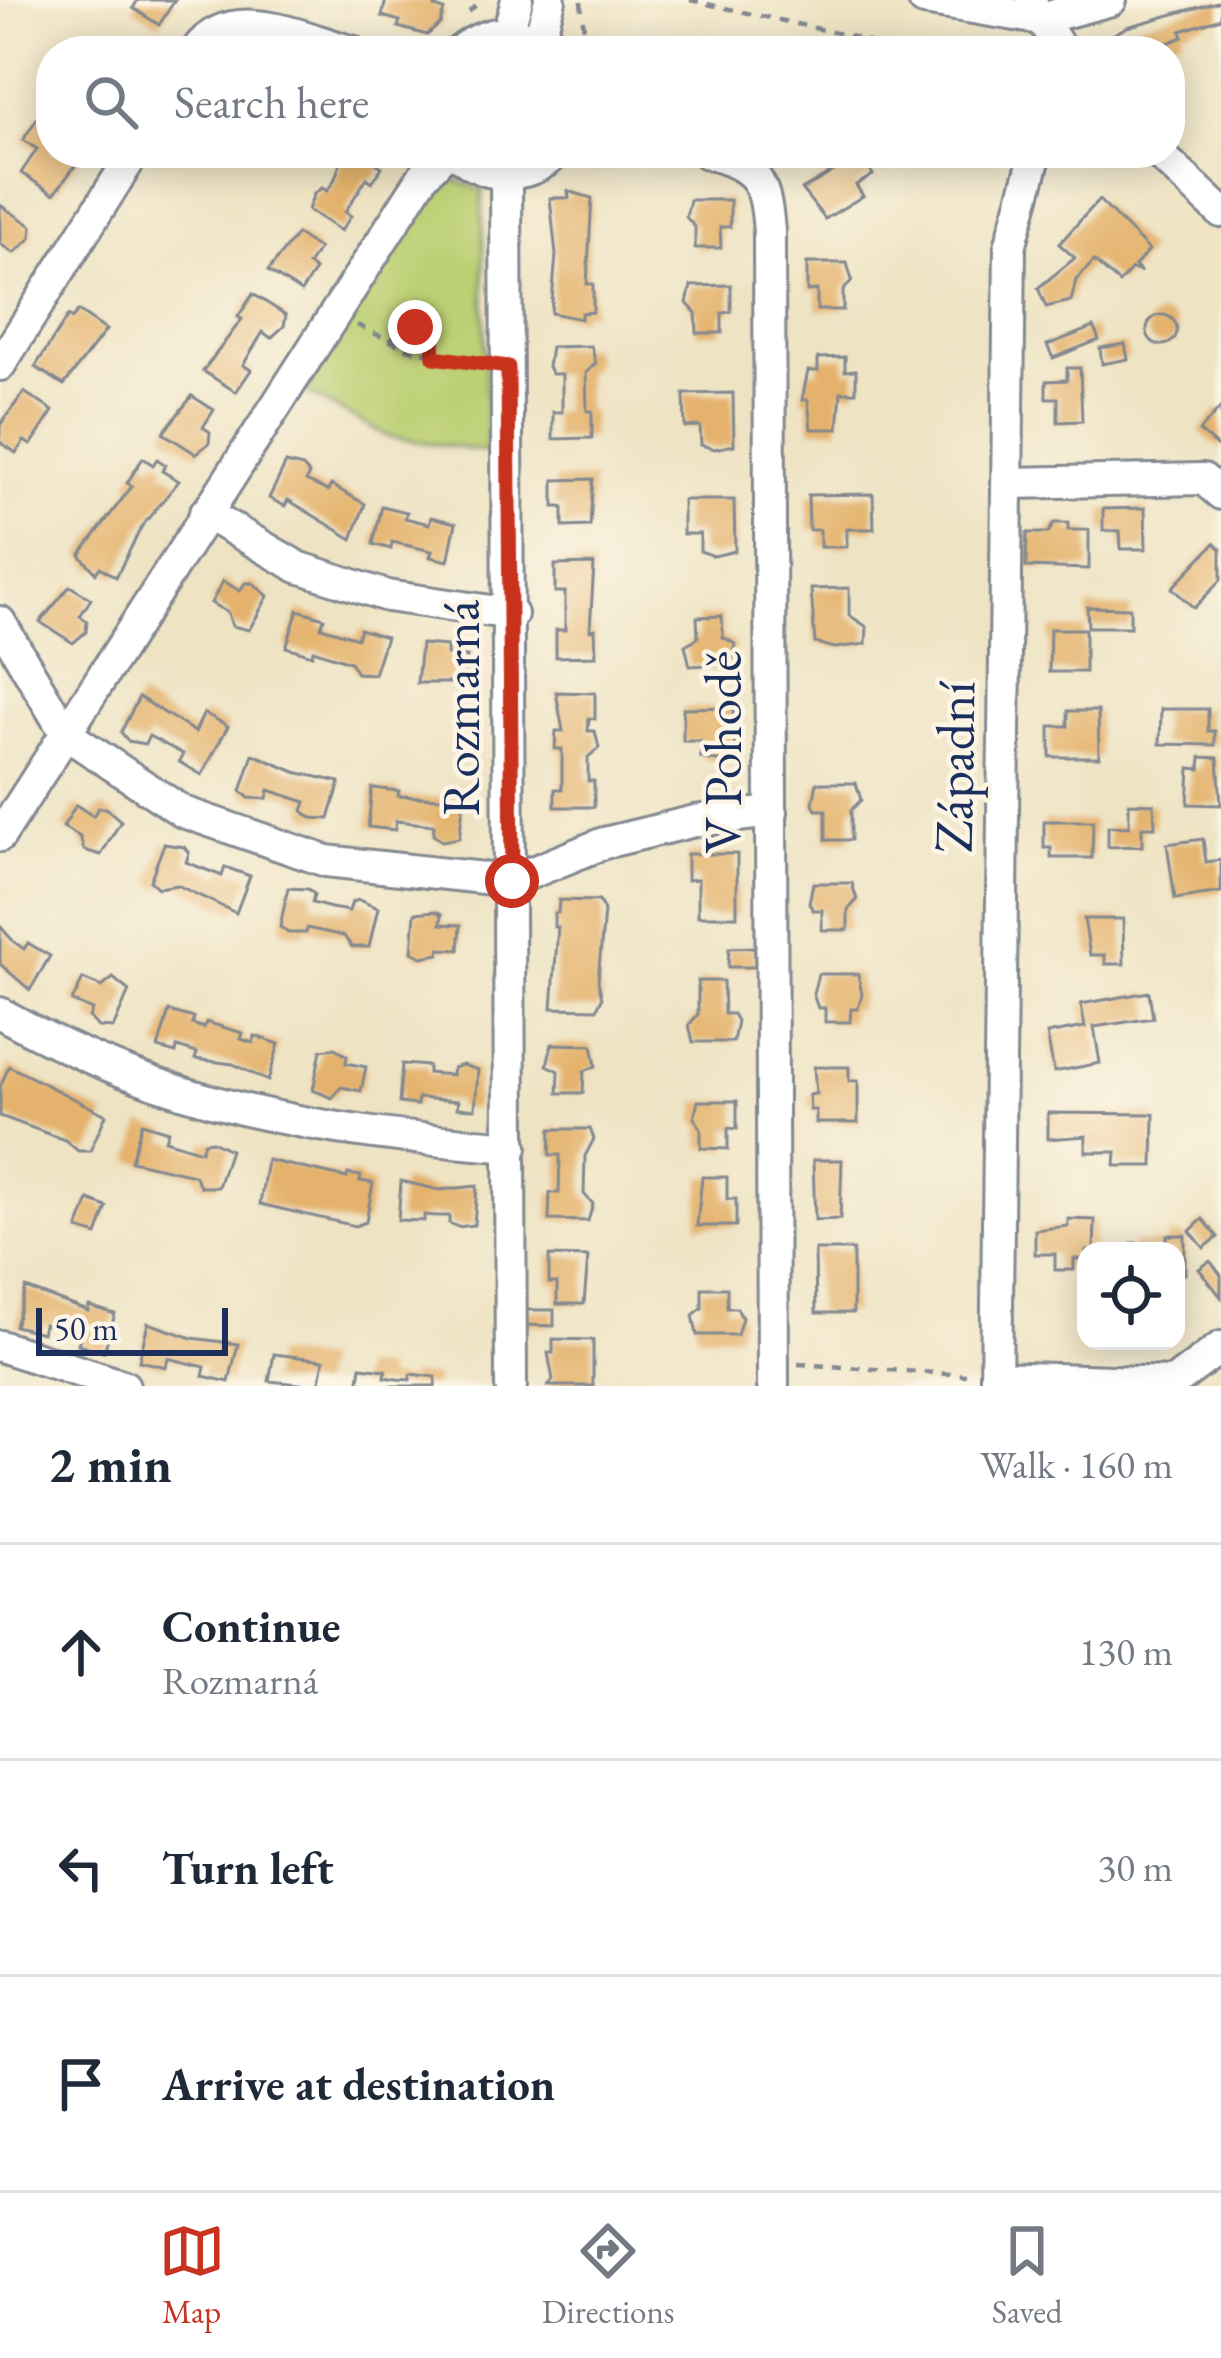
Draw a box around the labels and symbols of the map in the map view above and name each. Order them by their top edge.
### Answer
route end [388,300,442,354]
street label: Rozmarná [425,599,495,816]
street label: V Pohodě [687,650,757,854]
street label: Západní [918,680,991,853]
route start [485,854,539,908]
scale bar [36,1302,228,1355]

